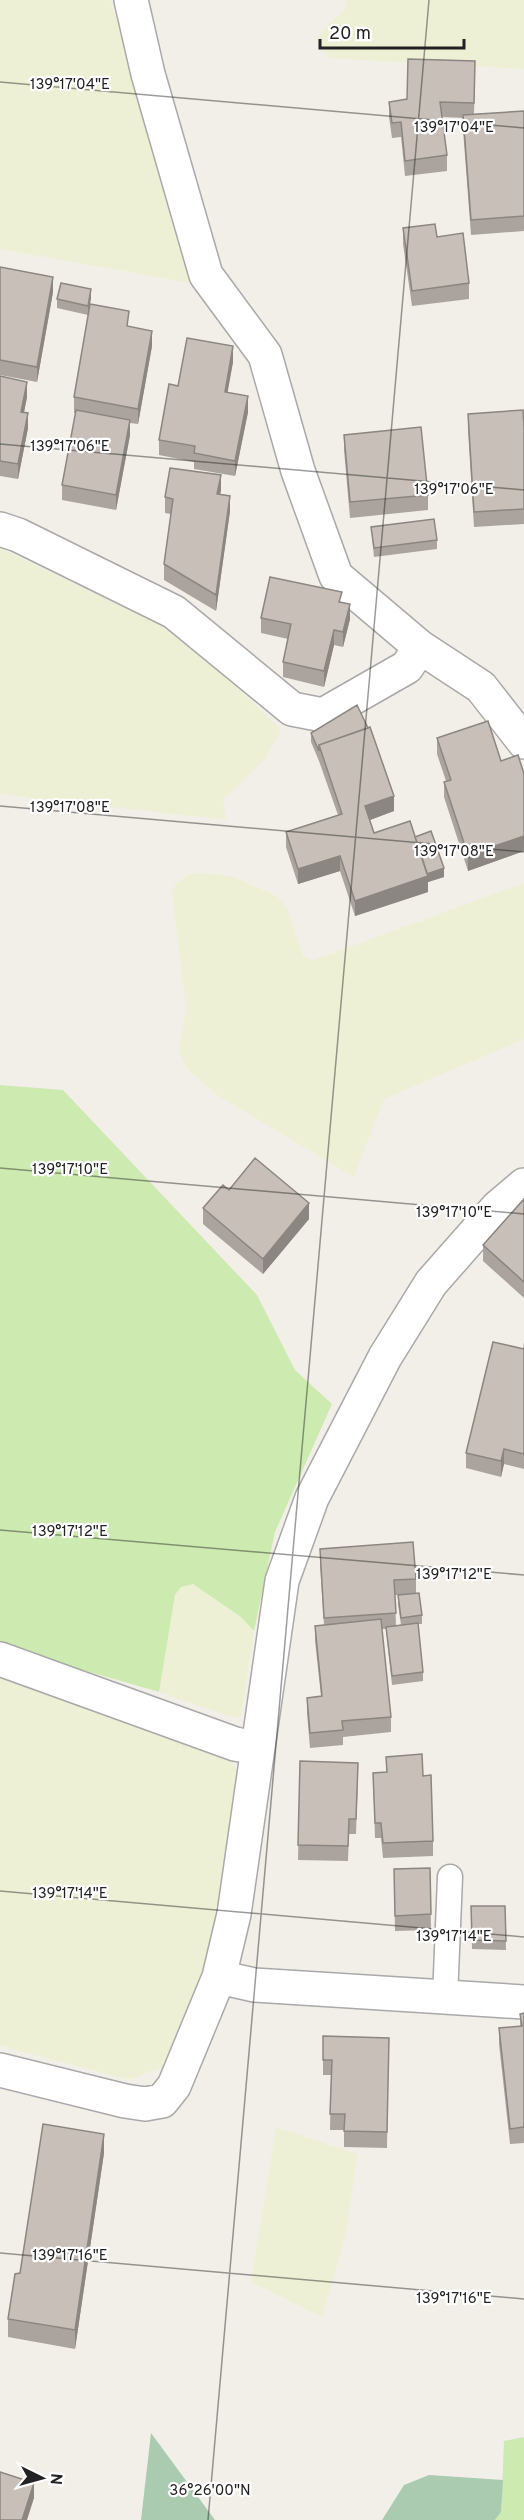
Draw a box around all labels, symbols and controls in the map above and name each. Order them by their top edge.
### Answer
scale bar [320,12,464,50]
text: 20 m [329,23,371,46]
text: 139°17'04"E [30,76,110,95]
text: 139°17'04"E [414,119,494,138]
text: 139°17'06"E [30,438,110,457]
text: 139°17'06"E [414,481,494,500]
text: 139°17'08"E [30,799,110,818]
text: 139°17'08"E [414,843,494,862]
text: 139°17'10"E [32,1161,108,1180]
text: 139°17'10"E [416,1204,492,1223]
text: 139°17'12"E [32,1523,108,1542]
text: 139°17'12"E [416,1566,492,1585]
text: 139°17'14"E [32,1885,108,1904]
text: 139°17'14"E [416,1928,492,1947]
text: 139°17'16"E [32,2247,108,2266]
text: 139°17'16"E [416,2290,492,2309]
north arrow [12,2448,72,2508]
text: N [44,2473,65,2486]
text: 36°26'00"N [169,2482,251,2501]

